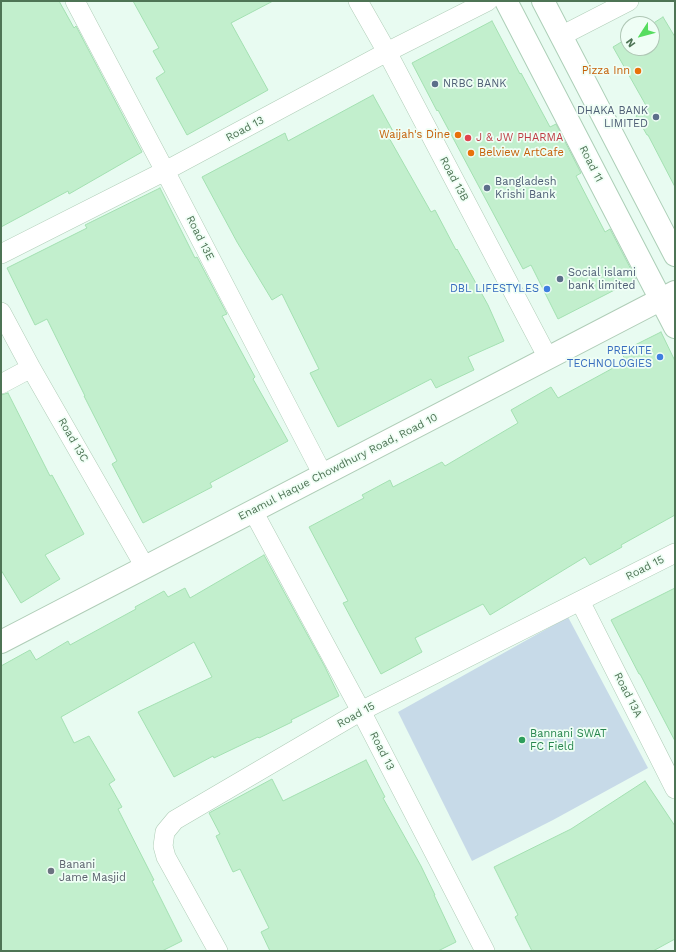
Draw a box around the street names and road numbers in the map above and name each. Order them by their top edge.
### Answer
street label: Road 13 [224,113,266,145]
street label: Road 11 [576,144,606,184]
street label: Road 13B [437,154,471,204]
street label: Road 13E [183,213,217,263]
street label: Enamul Haque Chowdhury Road, Road 10 [236,411,440,523]
street label: Road 13C [55,416,91,464]
street label: Road 15 [624,553,666,583]
street label: Road 13A [611,670,645,720]
street label: Road 15 [335,699,377,731]
street label: Road 13 [367,730,397,772]

